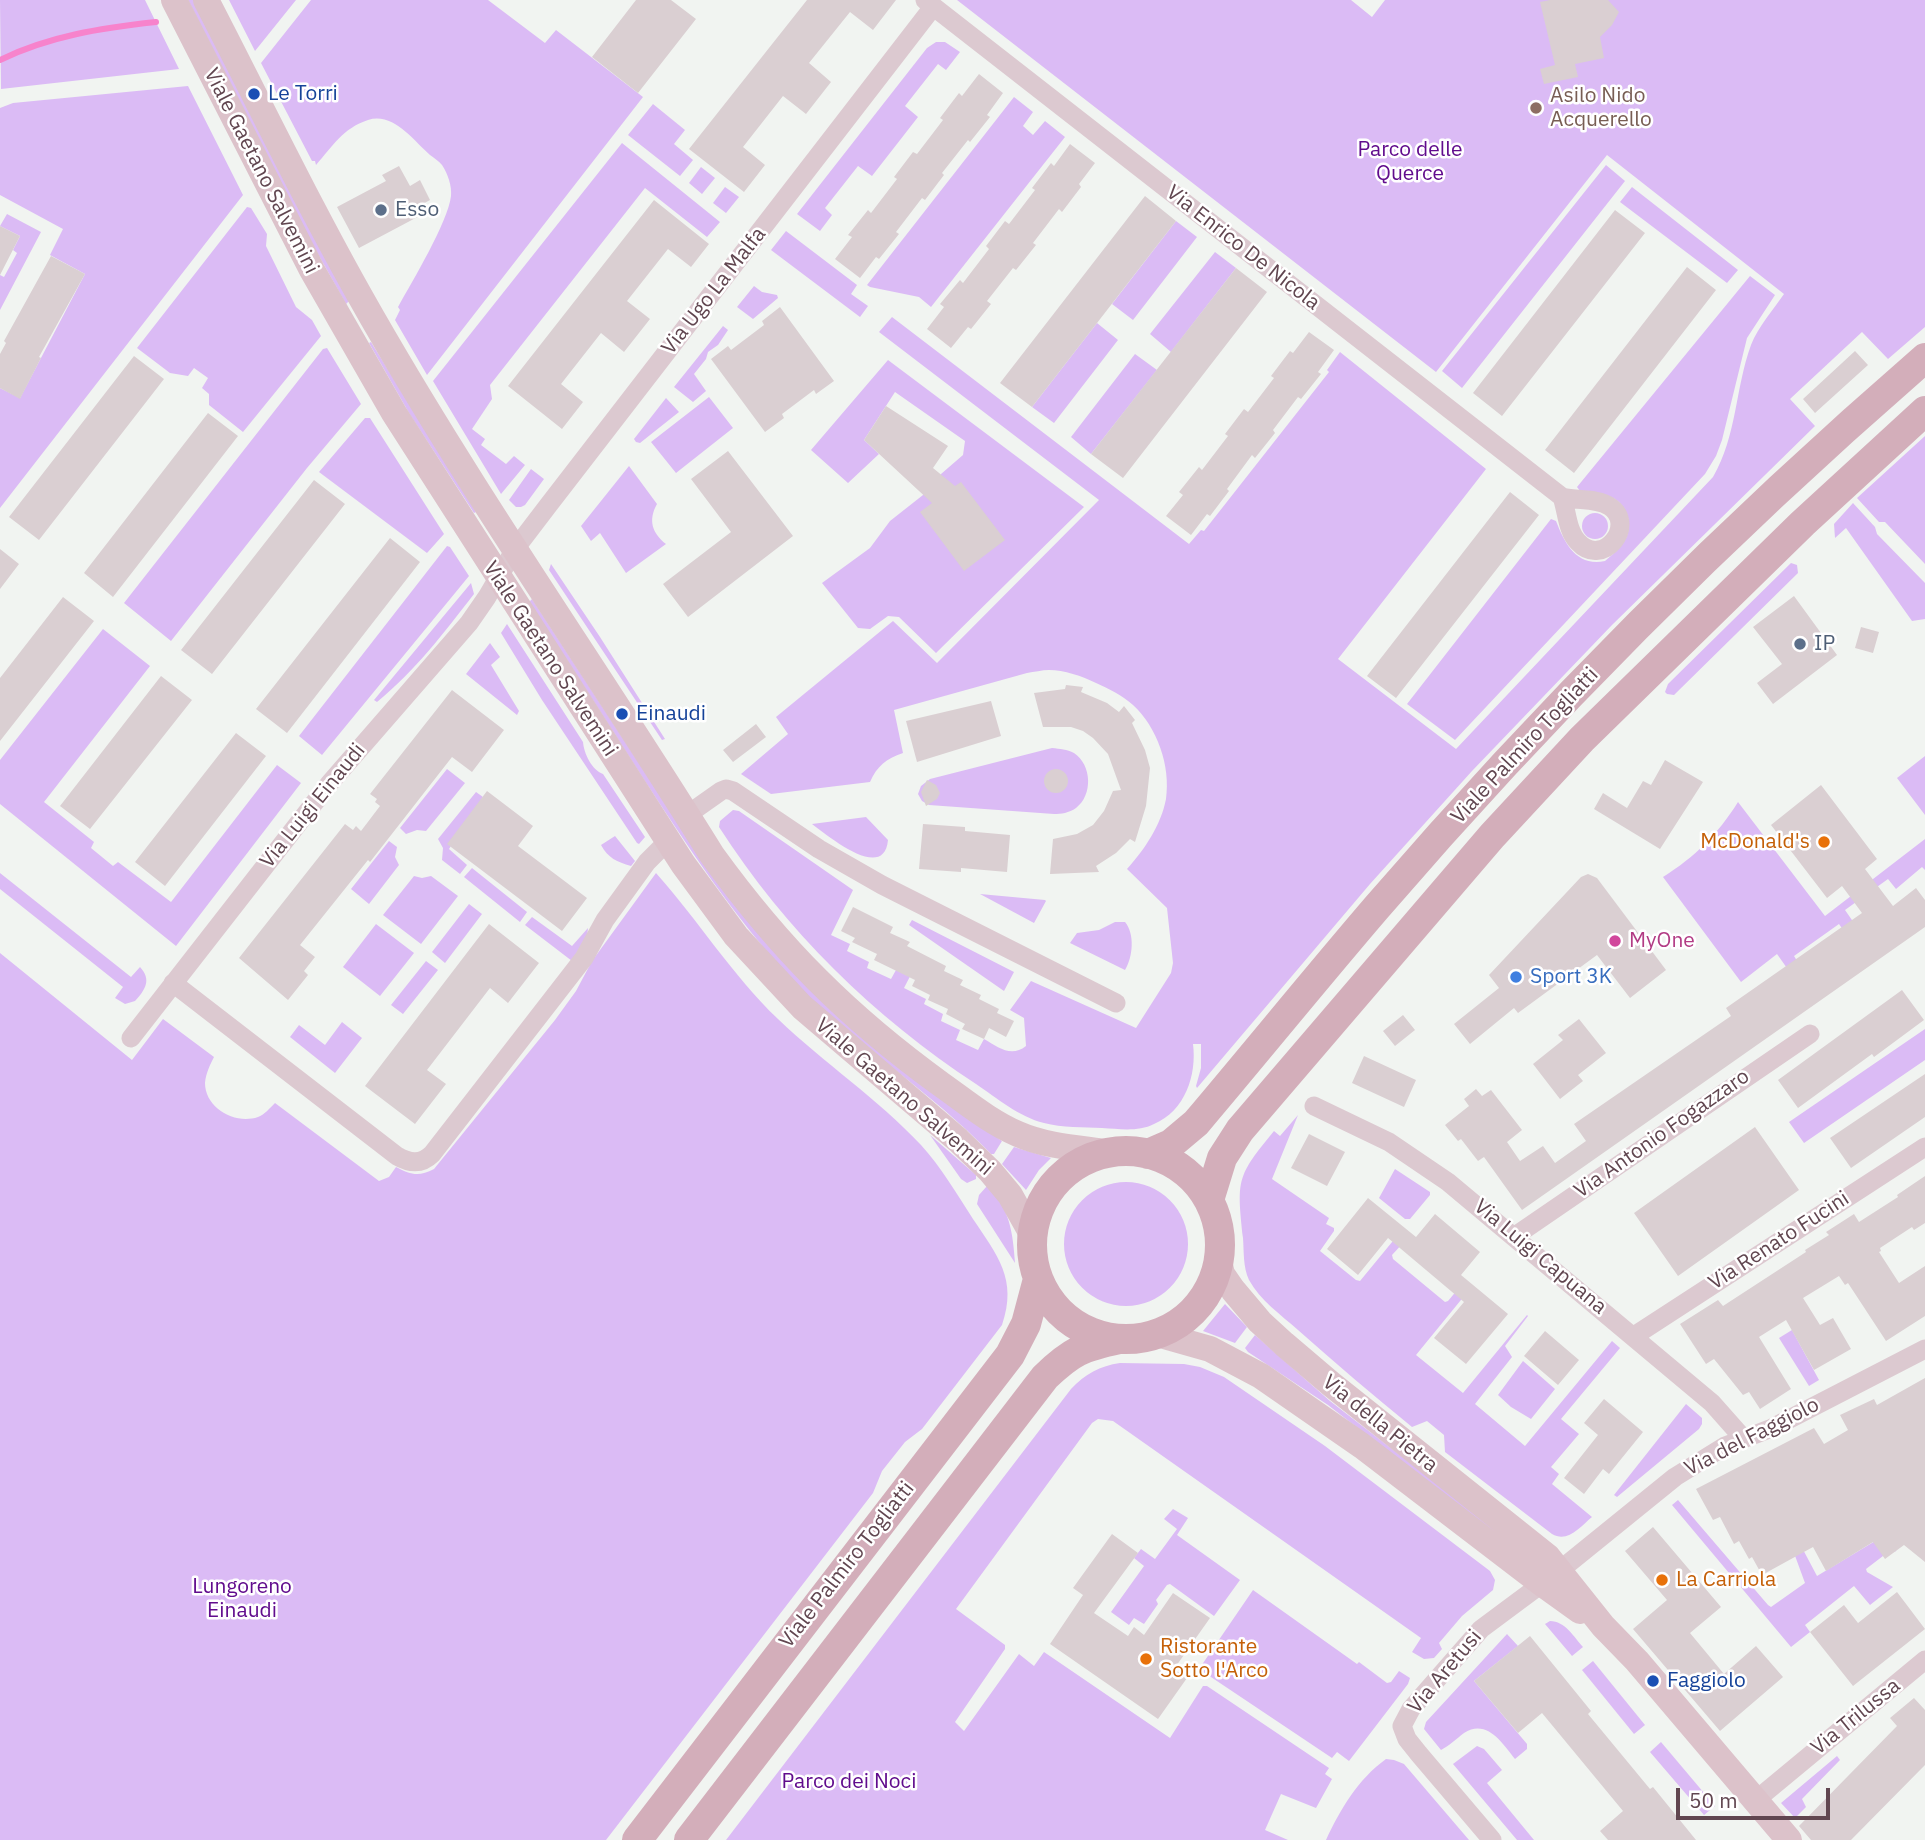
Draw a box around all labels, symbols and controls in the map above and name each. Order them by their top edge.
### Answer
street label: Viale Gaetano Salvemini [198,64,324,278]
place label: Le Torri [268,81,338,107]
place label: Asilo Nido Acquerello [1550,83,1652,133]
marker: Le Torri [246,86,262,102]
marker: Asilo Nido Acquerello [1528,100,1544,116]
park label: Parco delle Querce [1357,137,1463,187]
street label: Via Enrico De Nicola [1161,180,1325,316]
place label: Esso [395,197,439,223]
marker: Esso [373,202,389,218]
street label: Via Ugo La Malfa [656,222,772,360]
street label: Viale Gaetano Salvemini [478,557,622,761]
place label: IP [1814,631,1835,657]
marker: IP [1792,636,1808,652]
street label: Viale Palmiro Togliatti [1446,663,1604,829]
place label: Einaudi [636,701,706,727]
marker: Einaudi [614,706,630,722]
street label: Via Luigi Einaudi [255,739,371,873]
place label: McDonald's [1700,829,1810,855]
marker: McDonald's [1816,834,1832,850]
place label: MyOne [1629,928,1695,954]
marker: MyOne [1607,933,1623,949]
place label: Sport 3K [1530,964,1612,990]
marker: Sport 3K [1508,969,1524,985]
street label: Viale Gaetano Salvemini [810,1013,998,1181]
street label: Via Antonio Fogazzaro [1570,1064,1754,1204]
street label: Via Renato Fucini [1704,1186,1854,1296]
street label: Via Luigi Capuana [1468,1194,1612,1320]
street label: Via della Pietra [1317,1370,1443,1478]
street label: Via del Faggiolo [1681,1392,1823,1482]
street label: Viale Palmiro Togliatti [774,1477,920,1653]
place label: La Carriola [1676,1567,1776,1593]
marker: La Carriola [1654,1572,1670,1588]
park label: Lungoreno Einaudi [192,1574,292,1624]
street label: Via Aretusi [1403,1625,1487,1719]
place label: Ristorante Sotto l'Arco [1160,1634,1268,1684]
marker: Ristorante Sotto l'Arco [1138,1651,1154,1667]
place label: Faggiolo [1667,1668,1746,1694]
marker: Faggiolo [1645,1673,1661,1689]
street label: Via Trilussa [1806,1673,1906,1761]
park label: Parco dei Noci [782,1769,916,1795]
scale bar [1680,1773,1834,1817]
text: 50 m [1689,1786,1738,1814]

